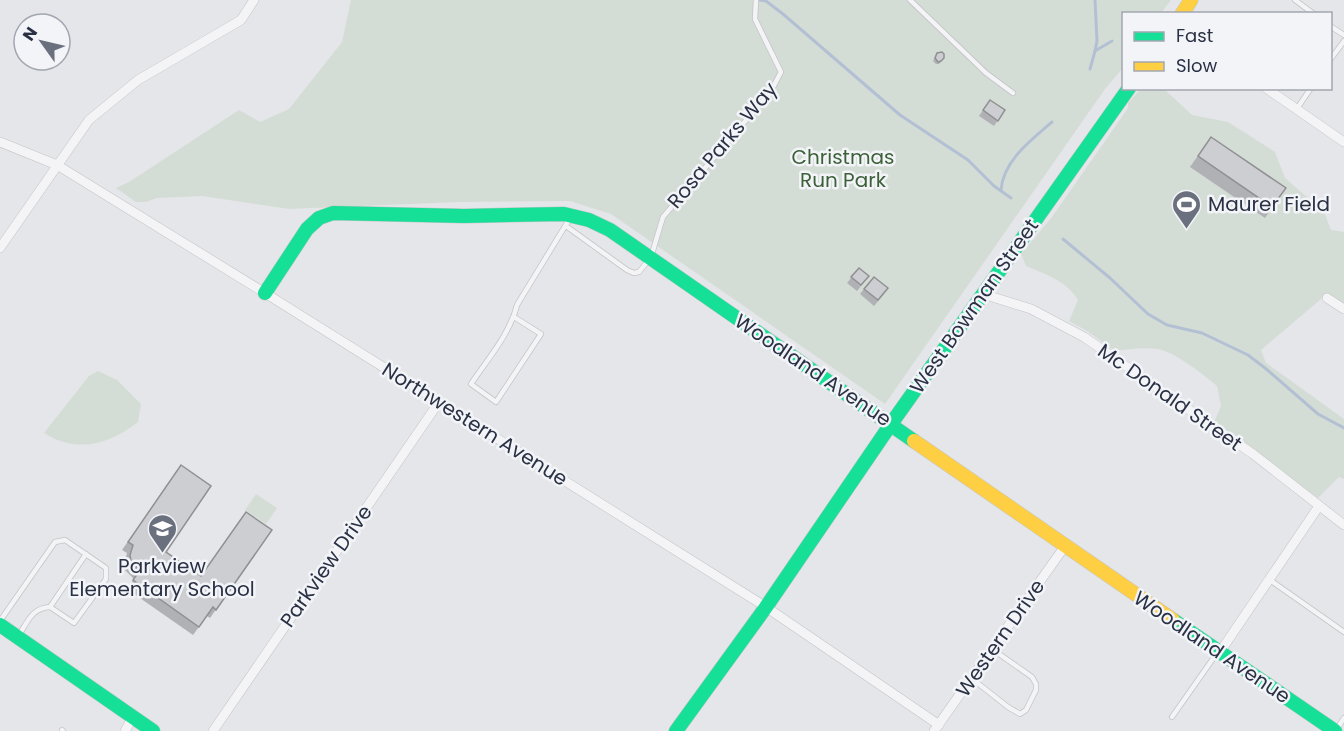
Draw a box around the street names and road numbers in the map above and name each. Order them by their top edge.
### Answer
street label: Rosa Parks Way [661,76,783,214]
street label: West Bowman Street [903,213,1045,399]
street label: Woodland Avenue [729,307,897,433]
street label: Mc Donald Street [1092,337,1248,457]
street label: Northwestern Avenue [377,355,573,493]
street label: Parkview Drive [273,499,379,633]
street label: Western Drive [949,574,1051,702]
street label: Woodland Avenue [1128,584,1296,710]

